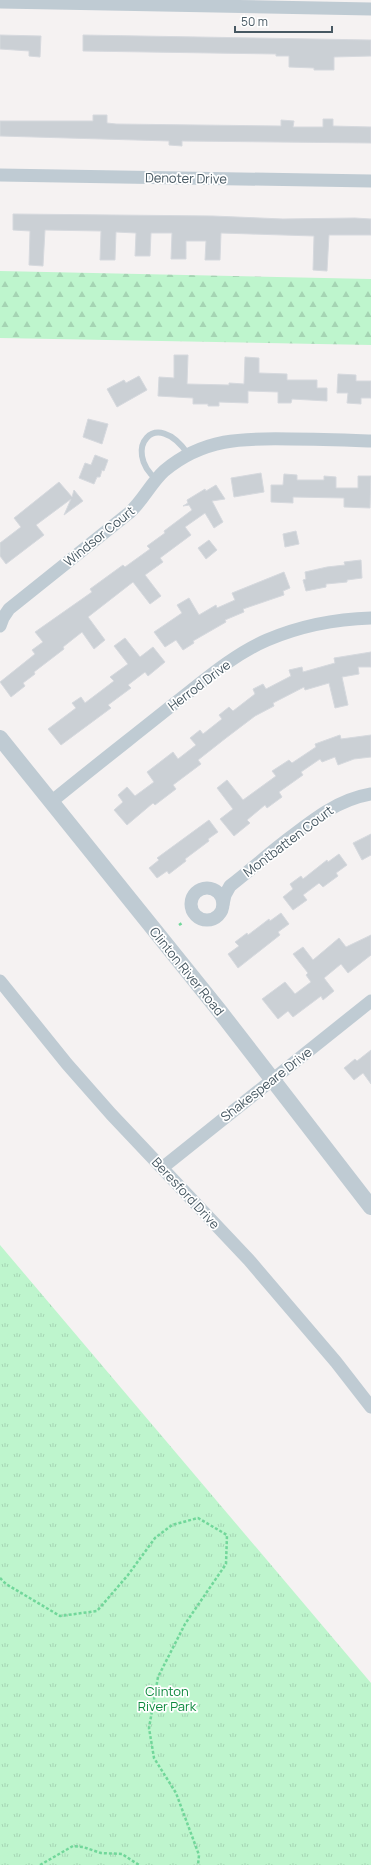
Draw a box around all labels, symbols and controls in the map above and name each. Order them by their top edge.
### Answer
scale bar [235,8,332,34]
text: 50 m [241,13,268,30]
street label: Denoter Drive [145,168,227,188]
street label: Windsor Court [60,502,138,570]
street label: Herrod Drive [164,655,234,714]
street label: Montbatten Court [239,801,337,881]
street label: Clinton River Road [146,923,228,1019]
street label: Shakespeare Drive [217,1042,316,1125]
street label: Beresford Drive [148,1153,224,1233]
park label: Clinton River Park [138,1682,197,1715]

